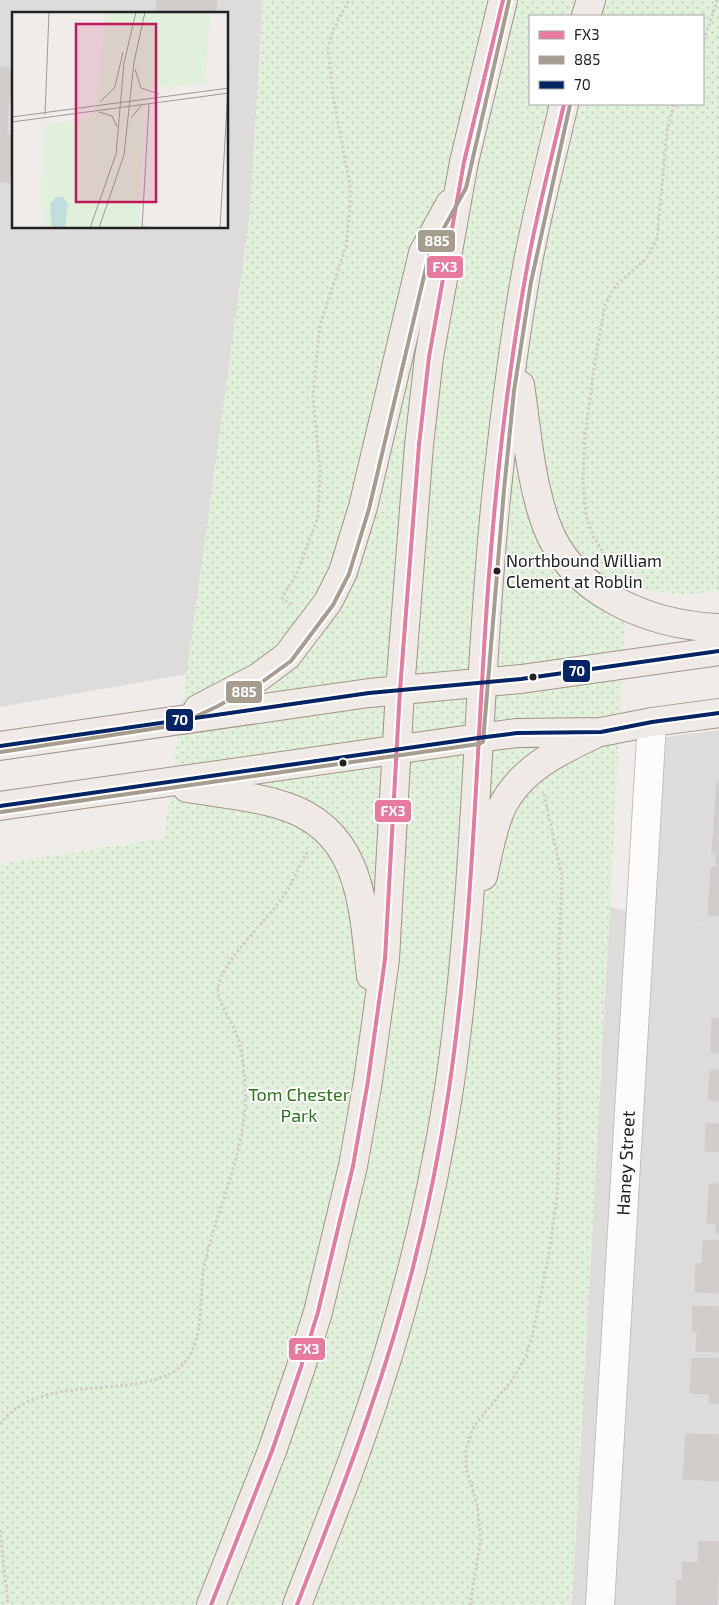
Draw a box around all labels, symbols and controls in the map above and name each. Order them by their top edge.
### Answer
inset map [12,12,229,229]
legend [529,15,704,105]
text: FX3 [574,25,600,43]
text: 885 [574,50,600,68]
text: 70 [574,75,591,93]
line badge: 885 [417,229,456,253]
text: 885 [424,232,450,249]
line badge: FX3 [426,255,464,279]
text: FX3 [433,258,457,275]
place label: Northbound William Clement at Roblin [506,550,662,591]
marker: Northbound William Clement at Roblin [492,566,502,576]
line badge: 70 [562,659,591,683]
text: 70 [569,662,585,679]
unlabelled marker [528,672,538,682]
line badge: 885 [225,680,263,704]
text: 885 [231,683,257,700]
line badge: 70 [165,708,194,732]
text: 70 [172,711,188,728]
unlabelled marker [338,758,348,768]
line badge: FX3 [374,799,412,823]
text: FX3 [381,802,405,819]
park label: Tom Chester Park [248,1083,350,1126]
street label: Haney Street [611,1110,639,1216]
line badge: FX3 [288,1337,326,1361]
text: FX3 [295,1340,319,1357]

